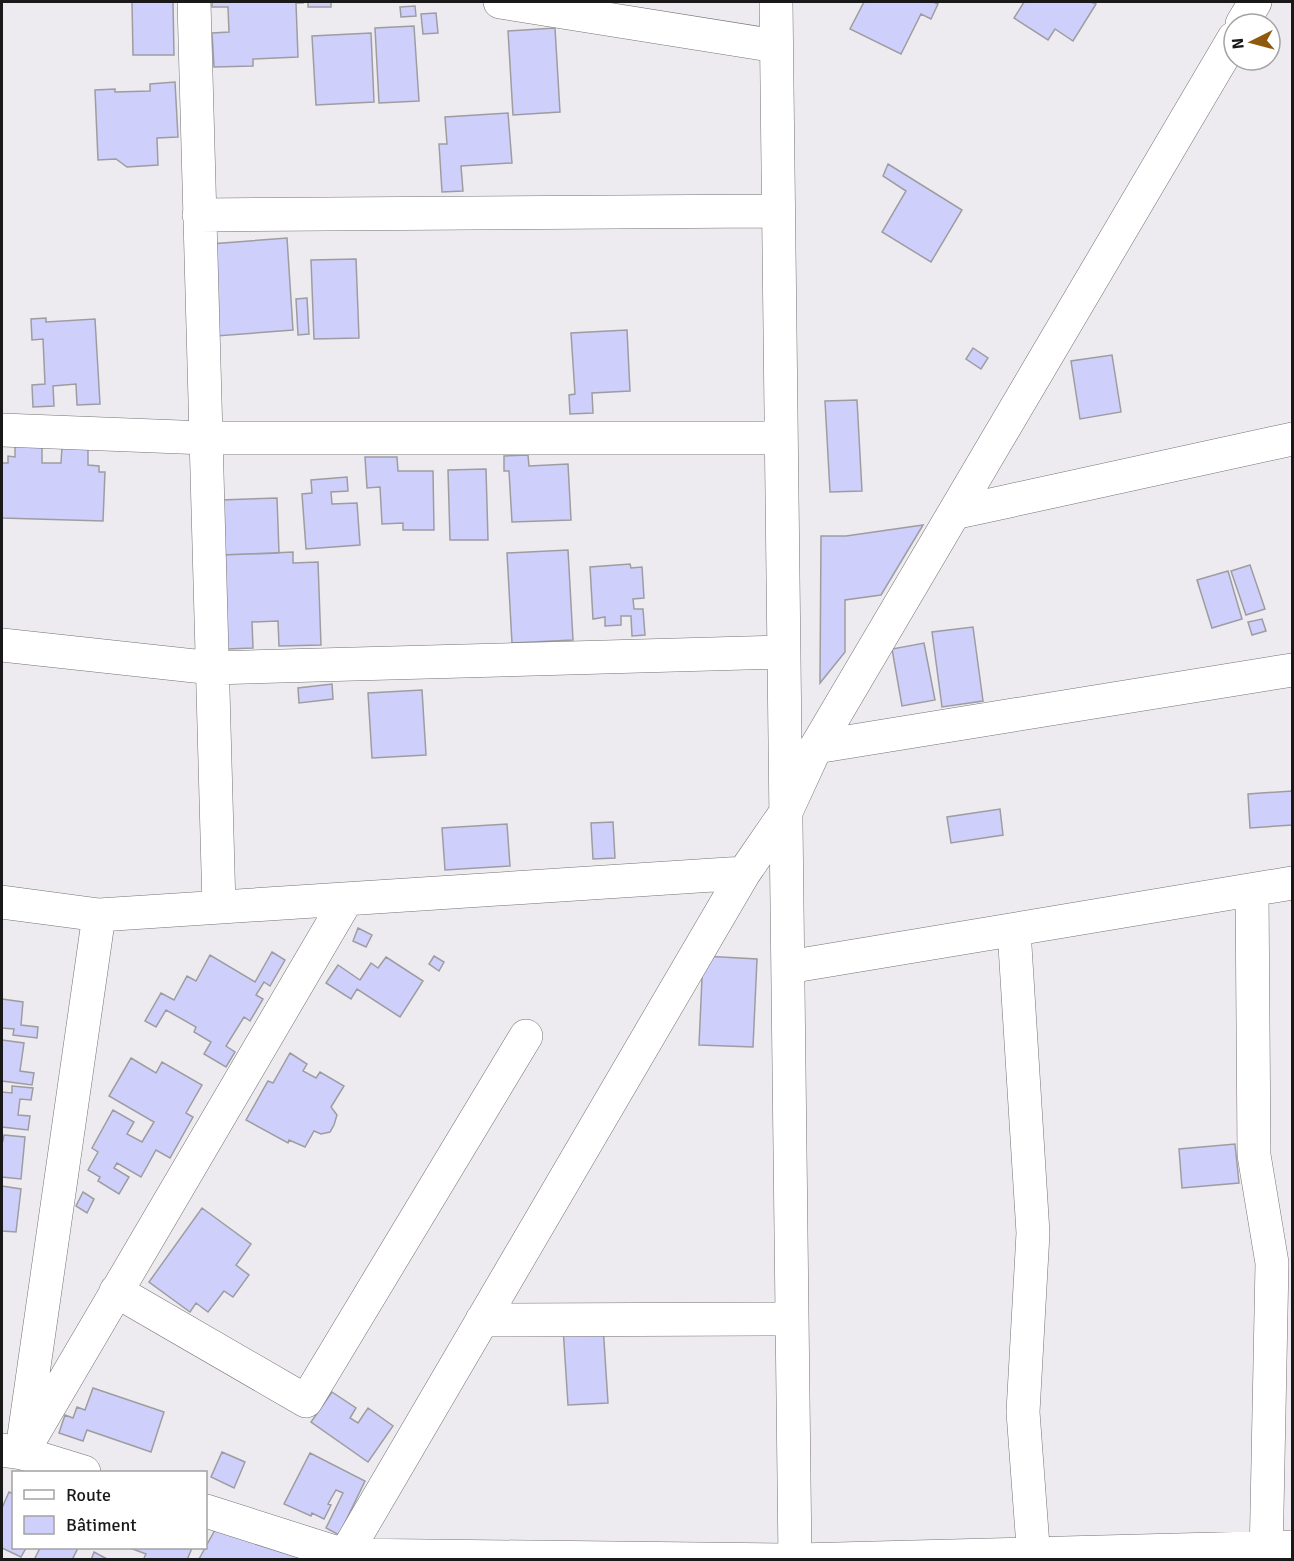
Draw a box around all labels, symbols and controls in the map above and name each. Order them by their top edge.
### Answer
north arrow [1222,12,1282,72]
text: N [1228,37,1249,50]
legend [12,1471,207,1549]
text: Route [66,1484,111,1506]
text: Bâtiment [66,1514,137,1536]

